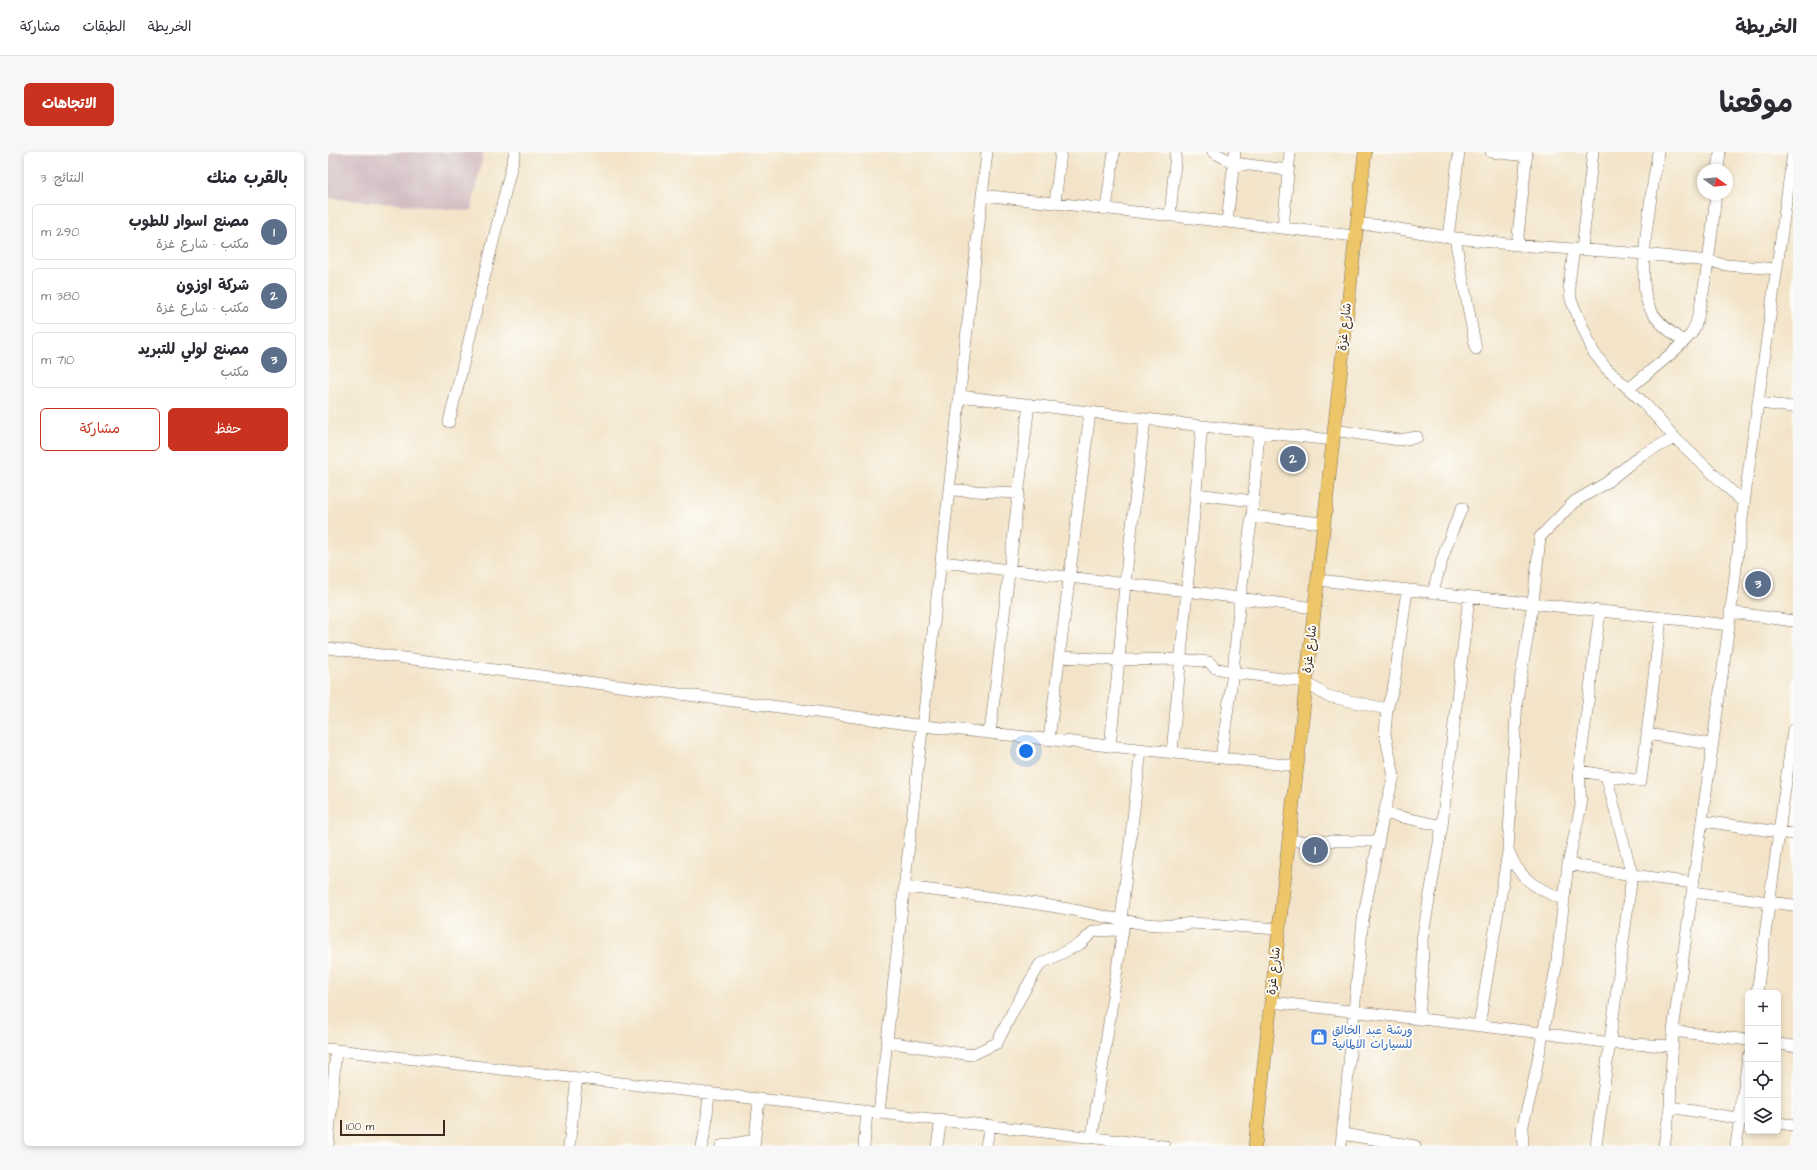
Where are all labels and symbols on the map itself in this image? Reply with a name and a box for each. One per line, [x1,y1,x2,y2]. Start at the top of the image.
north arrow [1697,164,1733,200]
street label: شارع غزة [1334,302,1356,352]
pin: 2 [1280,444,1306,474]
pin: 3 [1745,569,1771,599]
street label: شارع غزة [1299,624,1321,674]
your location [1016,741,1036,761]
pin: 1 [1302,835,1328,865]
street label: شارع غزة [1263,946,1285,996]
place label: ورشة عبد الخالق للسيارات الالمانية [1332,1022,1413,1053]
shop icon: ورشة عبد الخالق للسيارات الالمانية [1309,1027,1329,1047]
scale bar [340,1118,445,1137]

